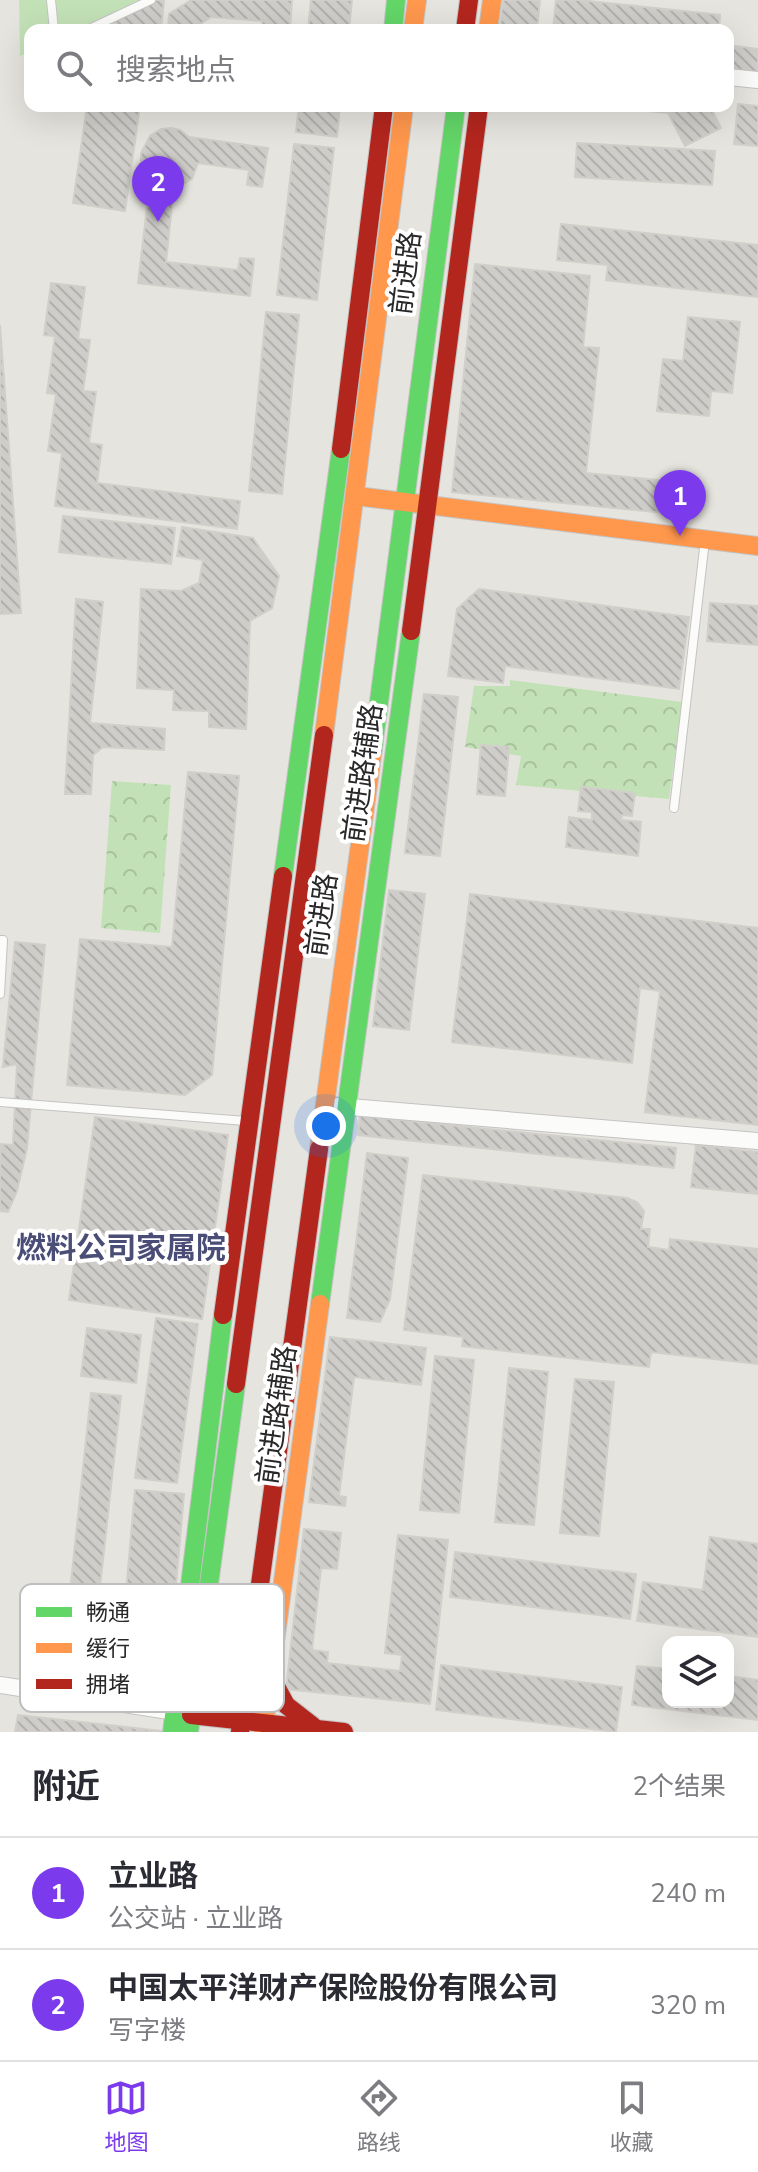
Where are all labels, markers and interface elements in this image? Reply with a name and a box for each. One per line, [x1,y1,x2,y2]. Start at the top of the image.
search box [24,24,734,112]
icon: search [52,46,96,90]
text: 搜索地点 [116,50,236,91]
pin: 2 [132,156,184,222]
street label: 前进路 [382,229,430,317]
pin: 1 [654,470,706,536]
street label: 前进路辅路 [334,701,392,845]
street label: 前进路 [297,871,347,959]
your location [306,1106,346,1146]
district label: 燃料公司家属院 [16,1228,226,1269]
street label: 前进路辅路 [248,1343,306,1487]
legend [20,1584,284,1712]
text: 畅通 [86,1598,130,1628]
text: 缓行 [86,1634,130,1664]
map controls [662,1636,734,1708]
button: layers [662,1636,734,1708]
text: 拥堵 [86,1670,130,1700]
text: 附近 [32,1764,100,1810]
text: 2个结果 [632,1769,726,1804]
text: 立业路 [108,1856,198,1897]
text: 1 [50,1876,66,1911]
text: 240 m [650,1876,726,1911]
text: 公交站 · 立业路 [108,1901,283,1936]
text: 中国太平洋财产保险股份有限公司 [108,1968,558,2009]
text: 2 [50,1988,66,2023]
text: 320 m [650,1988,726,2023]
text: 写字楼 [108,2013,186,2048]
tab: 地图 [104,2076,148,2158]
tab: 路线 [357,2076,401,2158]
tab: 收藏 [610,2076,654,2158]

